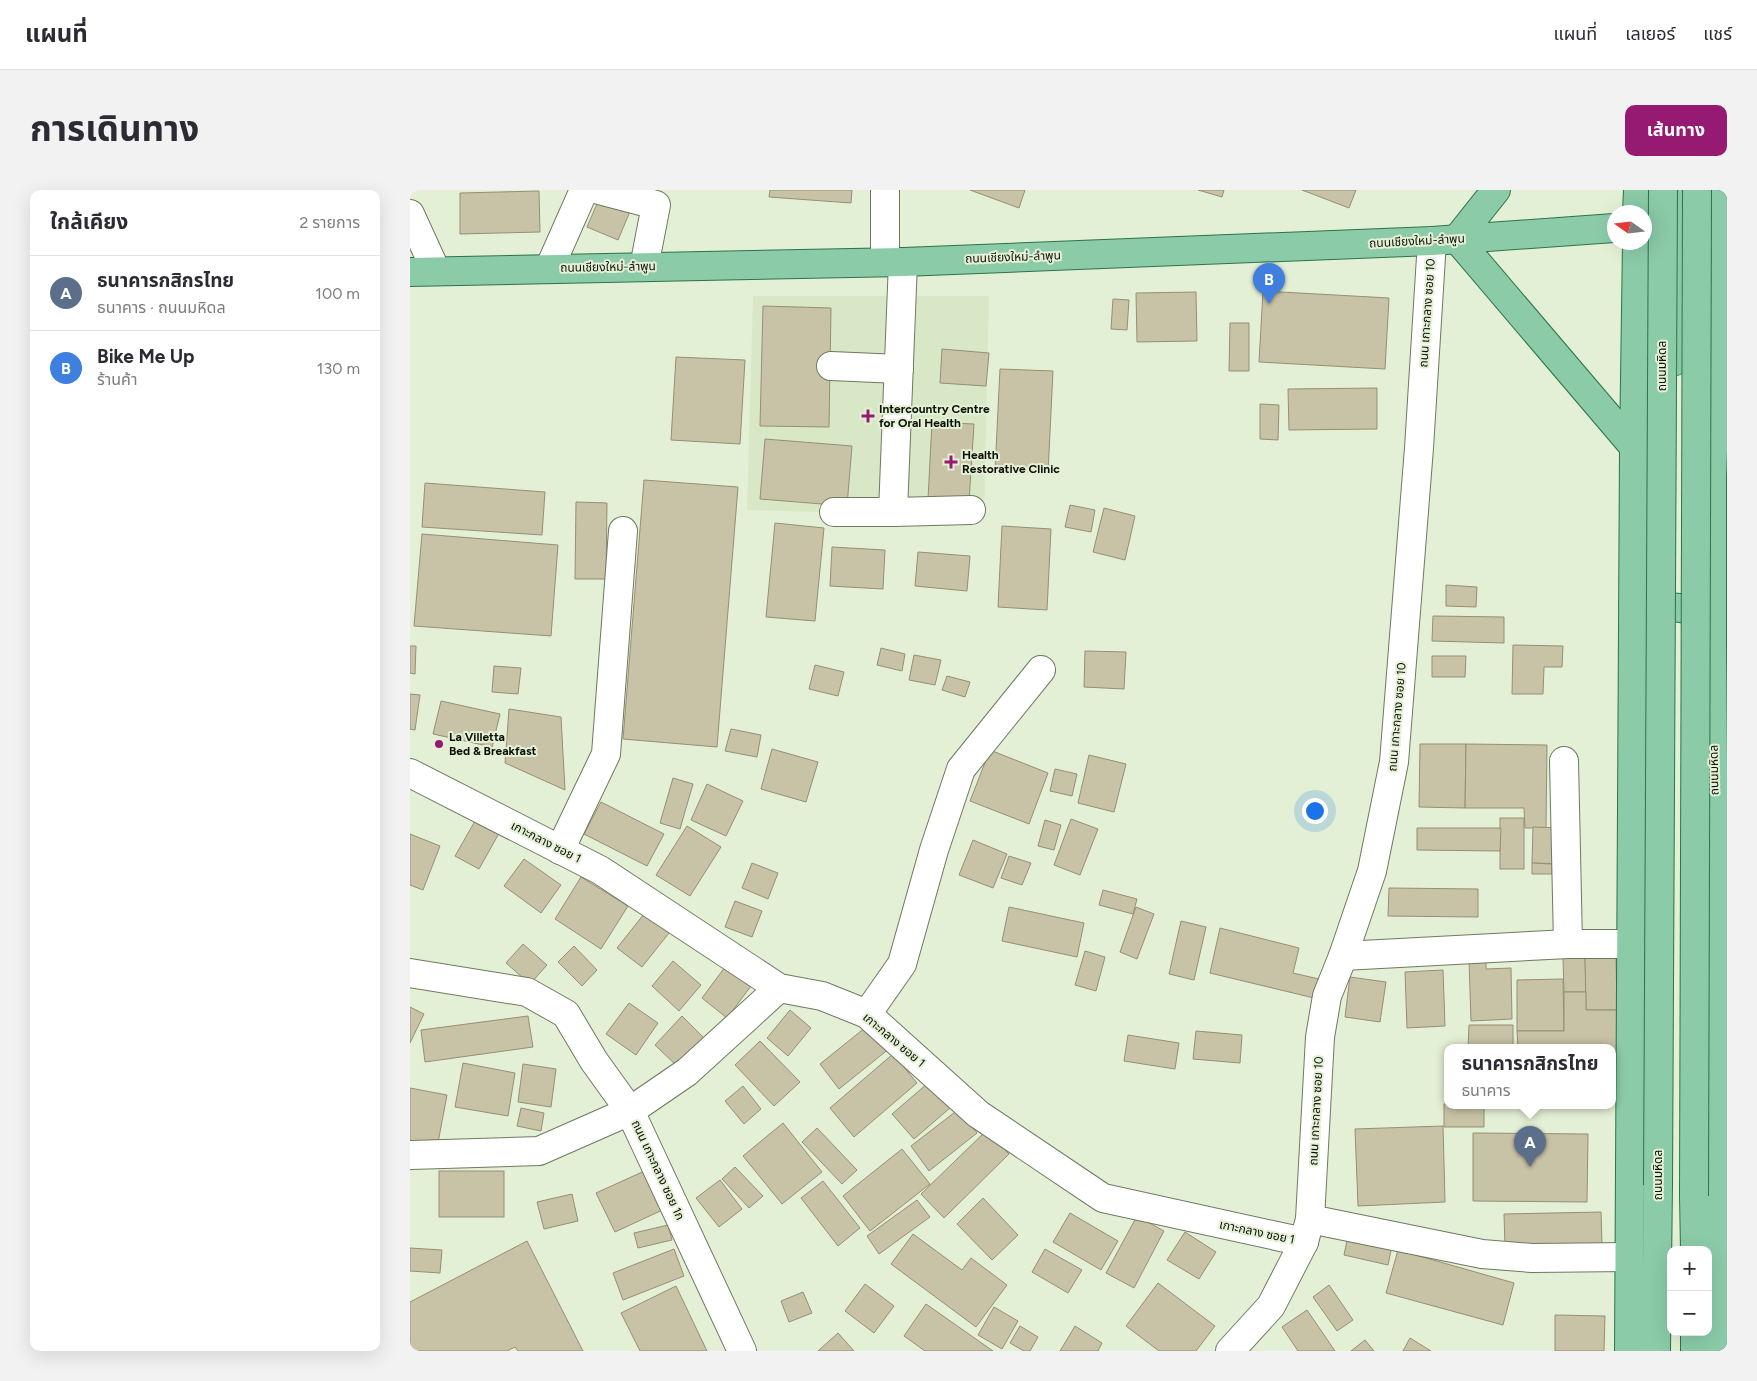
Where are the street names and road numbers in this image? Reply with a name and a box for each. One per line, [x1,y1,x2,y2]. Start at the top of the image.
street label: ถนนเชียงใหม่-ลำพูน [1369,232,1465,250]
street label: ถนนเชียงใหม่-ลำพูน [965,248,1061,266]
street label: ถนน เกาะกลาง ซอย 10 [1416,258,1438,368]
street label: ถนนเชียงใหม่-ลำพูน [560,259,656,275]
street label: ถนนมหิดล [1655,341,1669,391]
street label: ถนน เกาะกลาง ซอย 10 [1385,662,1409,772]
street label: ถนนมหิดล [1707,745,1721,795]
street label: เกาะกลาง ซอย 1 [509,818,583,866]
street label: เกาะกลาง ซอย 1 [860,1010,928,1070]
street label: ถนน เกาะกลาง ซอย 10 [1306,1056,1326,1166]
street label: ถนน เกาะกลาง ซอย 1ก [629,1118,687,1222]
street label: ถนนมหิดล [1651,1150,1665,1200]
street label: เกาะกลาง ซอย 1 [1218,1217,1296,1247]

